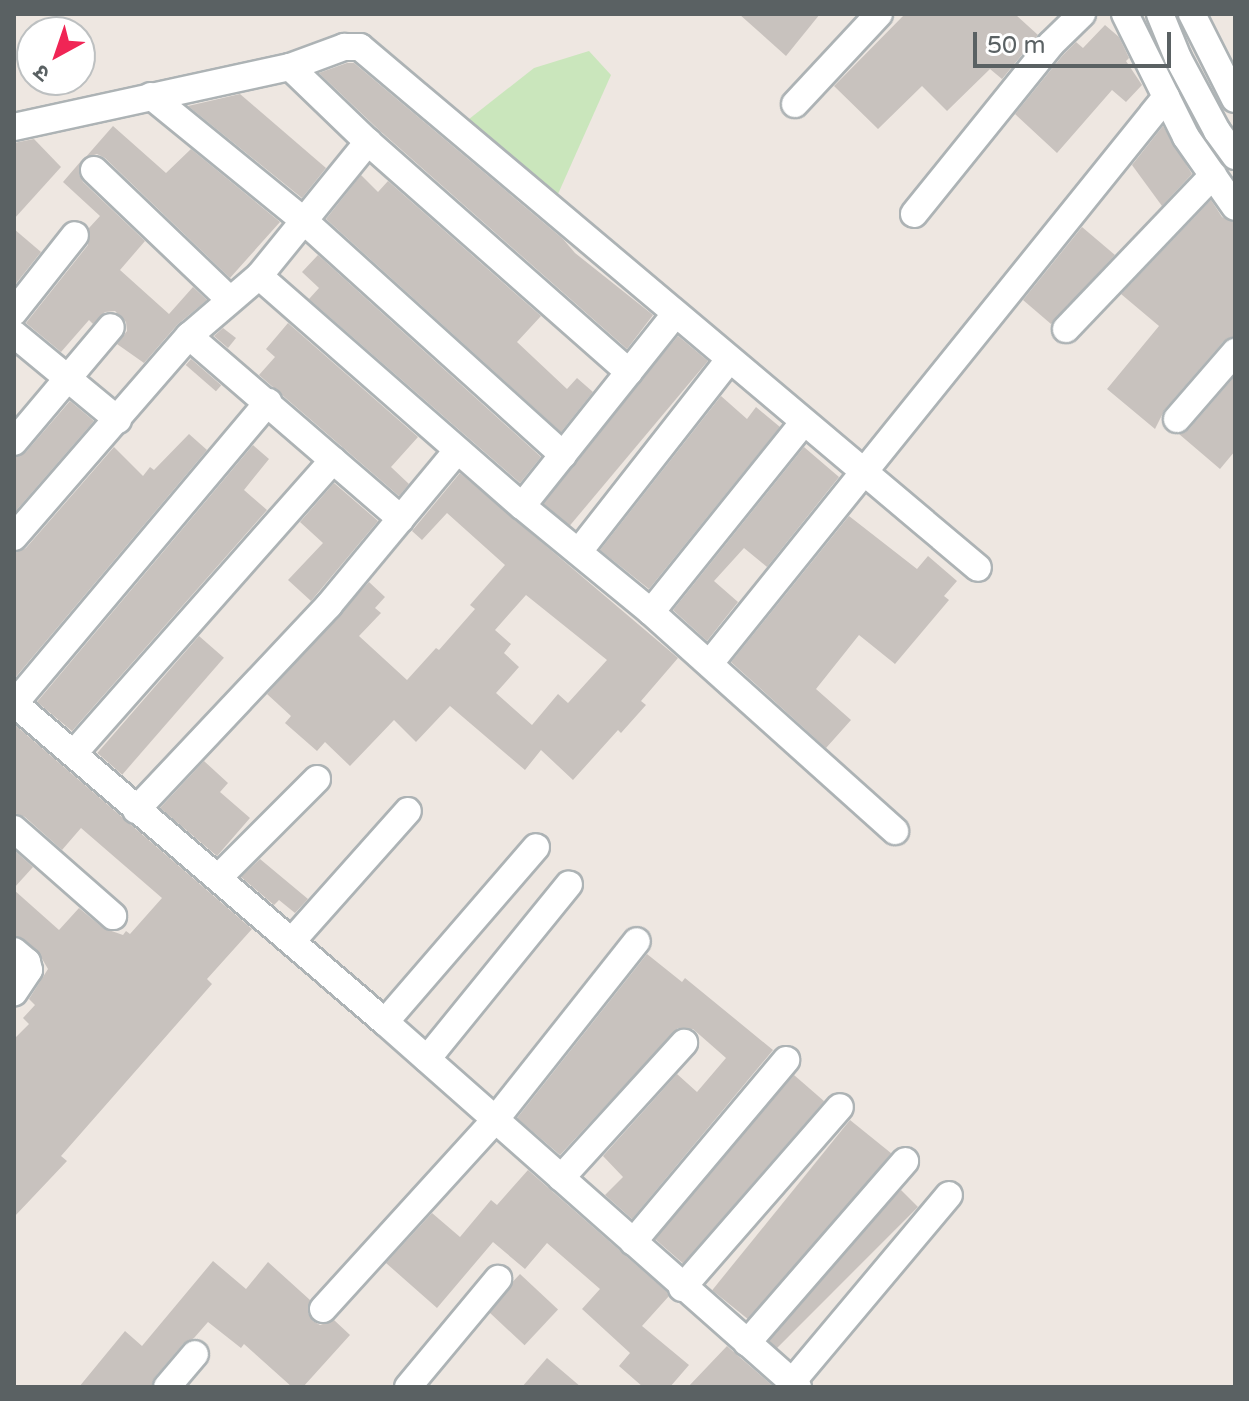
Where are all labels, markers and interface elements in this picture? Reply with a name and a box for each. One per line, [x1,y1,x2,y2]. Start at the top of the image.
north arrow [16,16,96,96]
scale bar [977,16,1175,66]
text: 50 m [987,31,1045,60]
text: उ [29,59,55,87]

